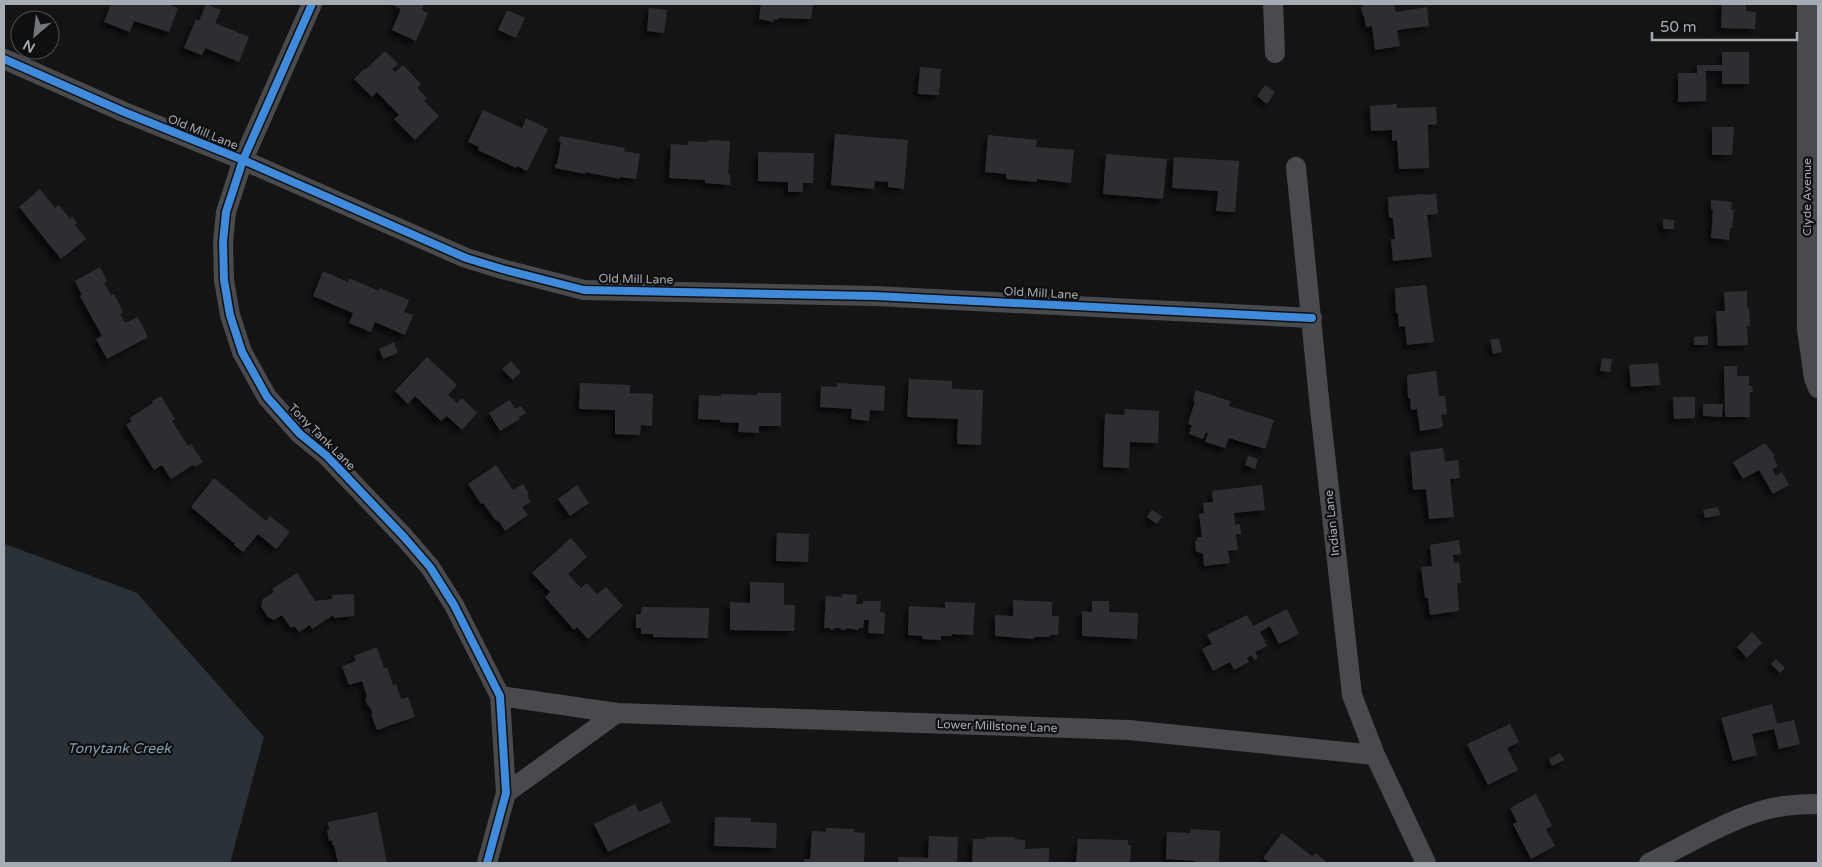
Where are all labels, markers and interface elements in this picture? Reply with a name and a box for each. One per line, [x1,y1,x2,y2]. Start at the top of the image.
north arrow [10,10,60,60]
scale bar [1652,10,1797,42]
text: 50 m [1660,18,1697,36]
text: N [20,36,38,56]
street label: Old Mill Lane [166,112,240,153]
street label: Clyde Avenue [1800,158,1814,236]
street label: Old Mill Lane [599,271,674,287]
street label: Old Mill Lane [1003,284,1079,302]
street label: Tony Tank Lane [286,401,358,473]
street label: Indian Lane [1322,489,1342,557]
street label: Lower Millstone Lane [936,717,1058,735]
water label: Tonytank Creek [67,740,172,757]

